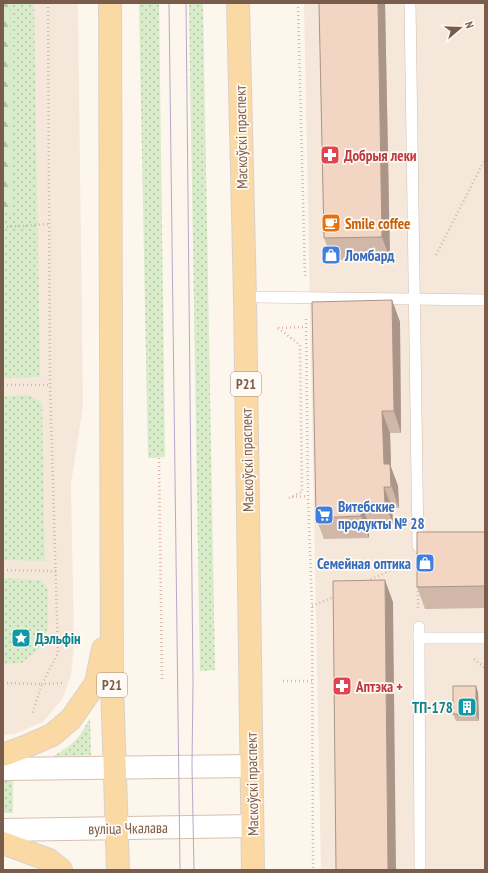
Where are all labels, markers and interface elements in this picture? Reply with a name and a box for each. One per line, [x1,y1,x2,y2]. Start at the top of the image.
north arrow [440,8,480,48]
text: N [462,20,477,30]
street label: Маскоўскі праспект [231,85,251,189]
pharmacy icon: Добрыя леки [319,144,341,166]
place label: Добрыя леки [344,146,417,165]
cafe icon: Smile coffee [320,212,342,234]
place label: Smile coffee [345,214,410,233]
shop icon: Ломбард [320,244,342,266]
place label: Ломбард [344,246,394,265]
road number: Р21 [231,372,261,396]
street label: Маскоўскі праспект [237,408,257,512]
place label: Витебские продукты № 28 [338,497,425,533]
supermarket icon: Витебские продукты № 28 [313,504,335,526]
shop icon: Семейная оптика [414,552,436,574]
place label: Семейная оптика [317,554,411,573]
place icon: Дэльфін [10,627,32,649]
place label: Дэльфін [35,629,81,648]
road number: Р21 [97,673,127,697]
pharmacy icon: Аптэка + [331,675,353,697]
place label: Аптэка + [355,677,403,696]
building icon: ТП-178 [456,696,478,718]
place label: ТП-178 [412,698,453,717]
street label: Маскоўскі праспект [242,732,262,836]
street label: вуліца Чкалава [88,818,168,838]

